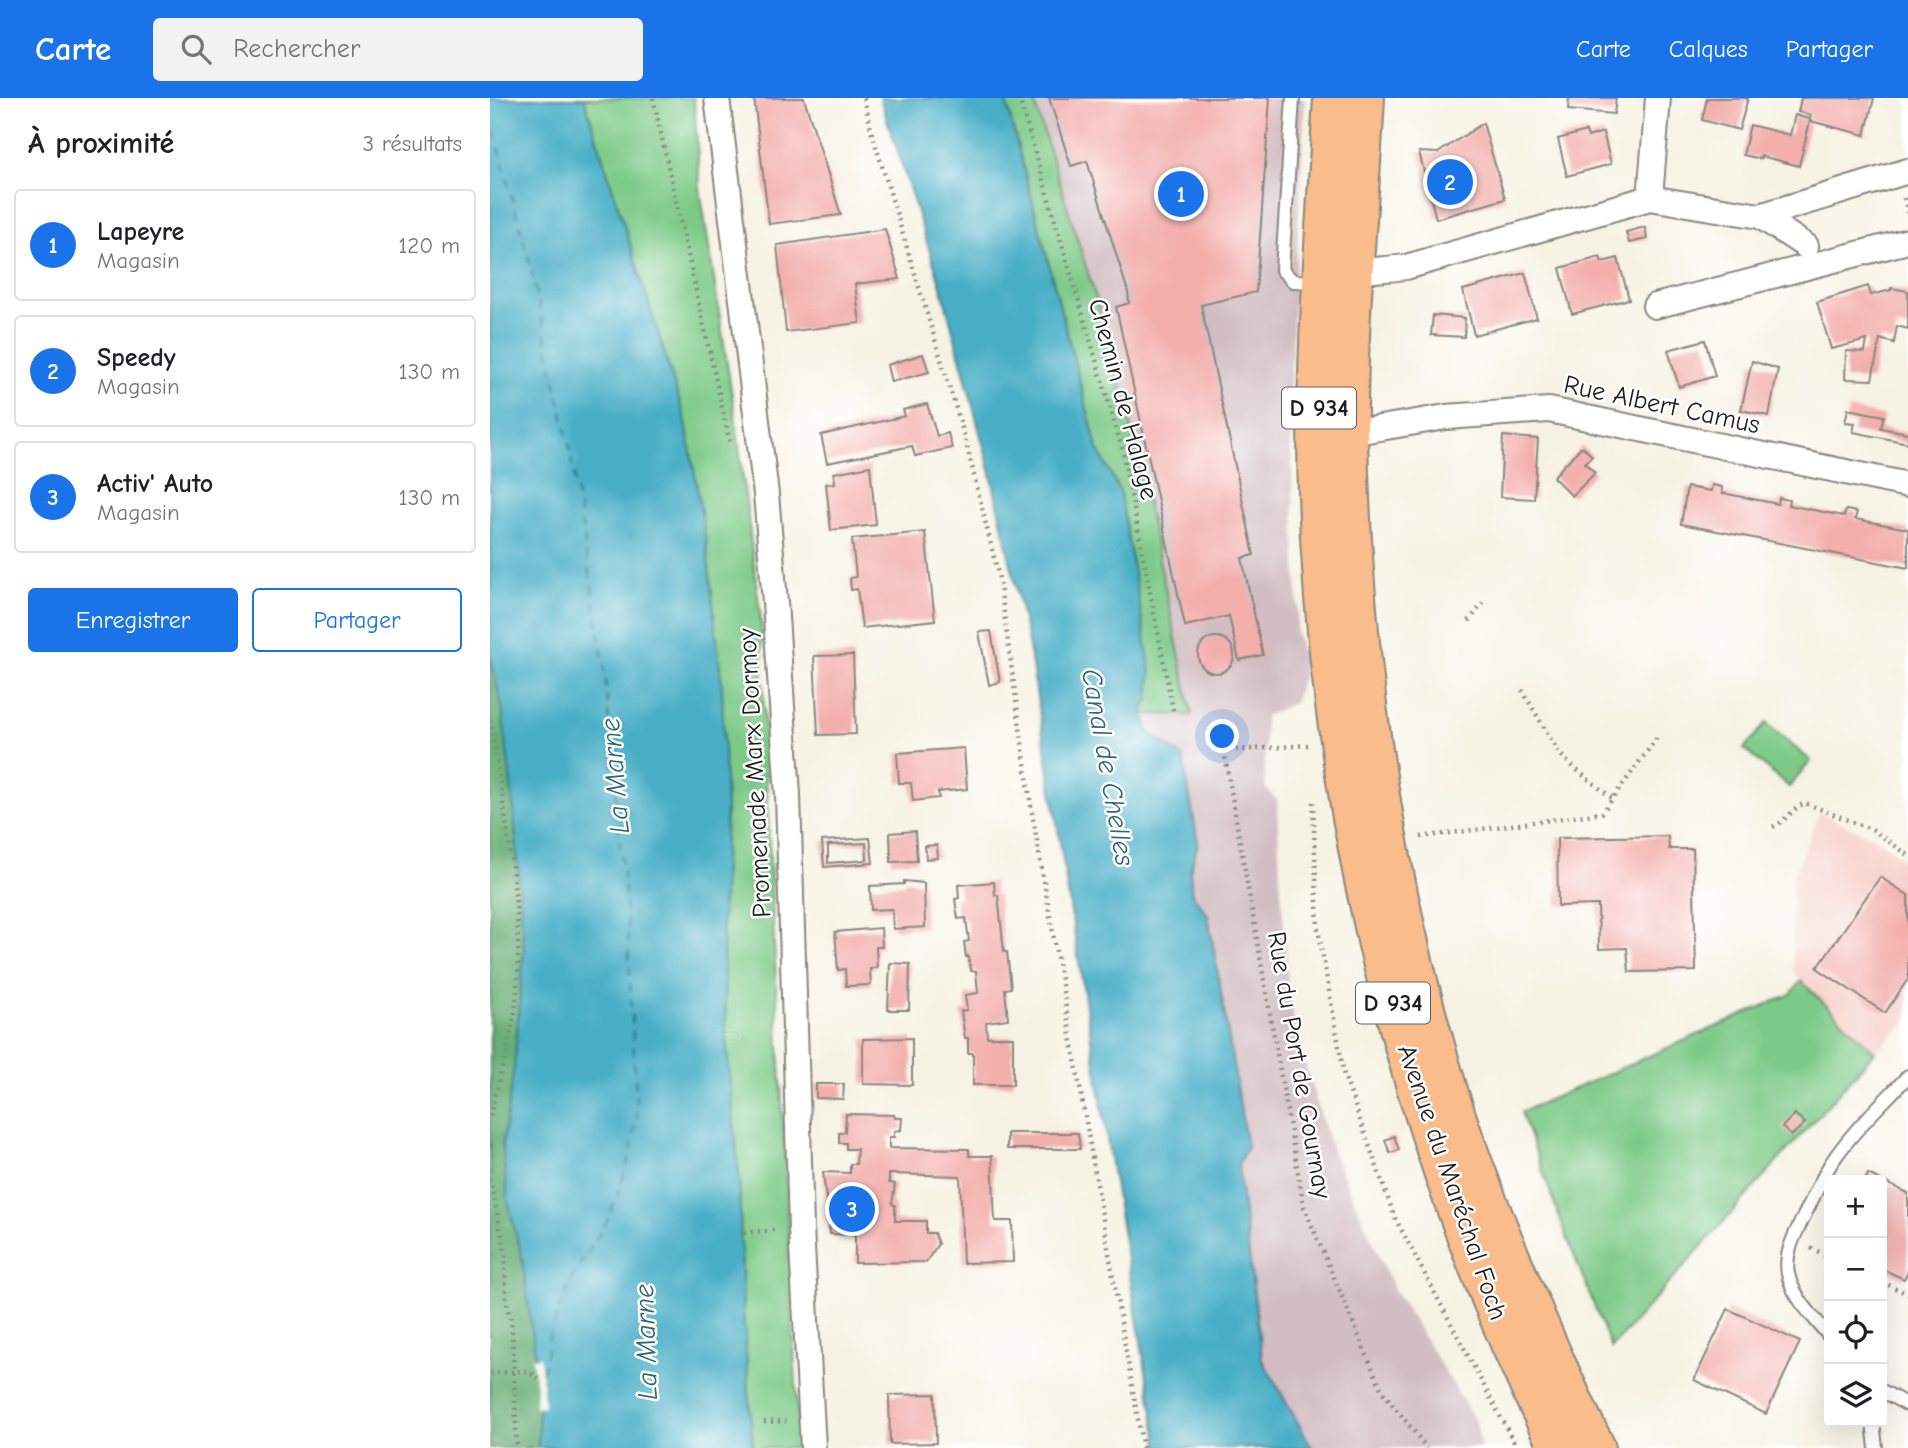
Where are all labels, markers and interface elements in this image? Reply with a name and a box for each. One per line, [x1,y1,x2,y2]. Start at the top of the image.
search box [153,18,643,81]
text: Carte [35,30,111,68]
icon: search [177,30,215,68]
text: Rechercher [233,34,360,64]
text: Carte [1576,35,1631,63]
text: Calques [1669,35,1748,63]
text: Partager [1786,35,1873,63]
text: À proximité [28,126,174,161]
text: 3 résultats [362,130,462,157]
pin: 2 [1427,156,1473,208]
pin: 1 [1158,168,1204,220]
text: Lapeyre [97,217,184,247]
text: 1 [48,232,58,259]
text: 120 m [398,232,460,259]
text: Magasin [97,247,180,274]
street label: Chemin de Halage [1082,295,1164,503]
text: Speedy [97,343,176,373]
text: 2 [47,358,59,385]
text: 130 m [399,358,460,385]
street label: Rue Albert Camus [1561,370,1763,440]
text: Magasin [97,373,180,400]
road number: D 934 [1282,388,1356,428]
text: Activ' Auto [97,469,213,499]
text: 3 [47,484,59,511]
text: 130 m [399,484,460,511]
text: Magasin [97,499,180,526]
button: Enregistrer [28,588,238,652]
button: Partager [252,588,462,652]
street label: Promenade Marx Dormoy [732,627,778,918]
water label: Canal de Chelles [1075,666,1141,869]
water label: La Marne [594,717,636,835]
your location [1205,719,1239,753]
street label: Rue du Port de Gournay [1261,929,1337,1201]
road number: D 934 [1356,982,1430,1023]
street label: Avenue du Maréchal Foch [1391,1041,1513,1324]
map controls [1824,1175,1887,1427]
button: + [1824,1175,1887,1238]
pin: 3 [829,1183,875,1235]
button: − [1824,1238,1887,1301]
water label: La Marne [628,1283,664,1401]
button: locate [1824,1301,1887,1364]
button: layers [1824,1364,1887,1427]

